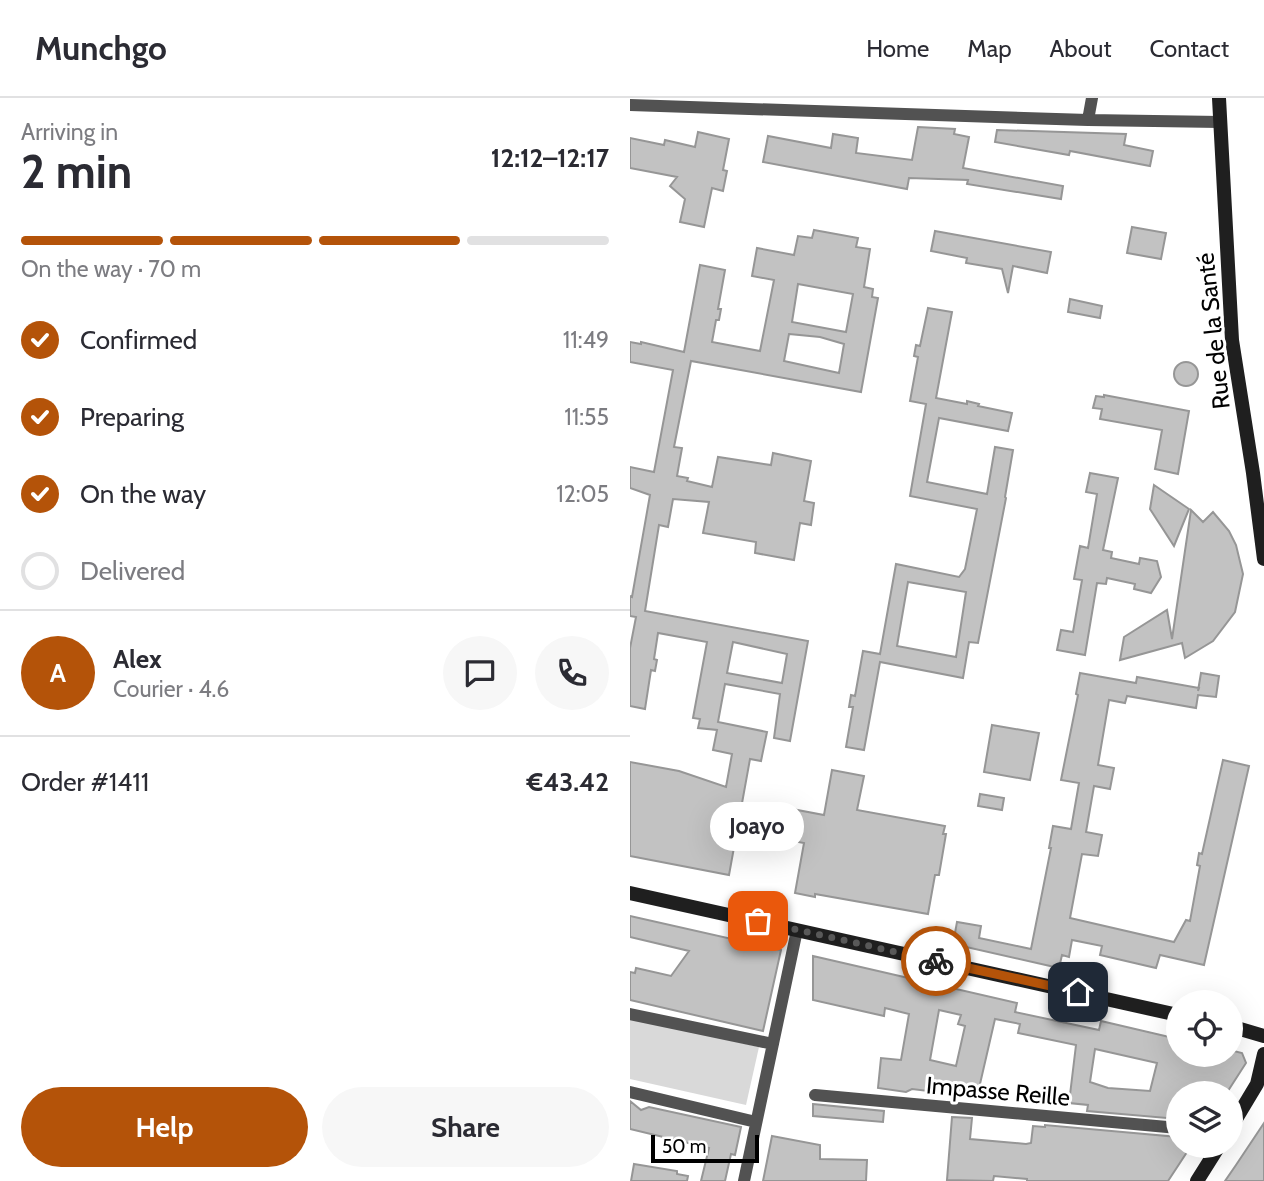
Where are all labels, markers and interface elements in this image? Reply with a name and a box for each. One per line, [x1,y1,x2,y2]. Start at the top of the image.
text: Munchgo [35,28,167,68]
text: Home [866,34,929,63]
text: Map [967,34,1012,63]
text: About [1050,34,1112,63]
text: Contact [1150,34,1229,63]
text: Arriving in [21,118,118,146]
text: 12:12–12:17 [491,142,609,174]
text: 2 min [21,144,132,200]
street label: Rue de la Santé [1190,251,1236,411]
text: On the way · 70 m [21,255,201,283]
icon: check [21,321,59,359]
text: Confirmed [80,324,197,356]
text: 11:49 [563,326,609,354]
icon: check [21,398,59,436]
text: Preparing [80,401,184,433]
text: 11:55 [564,403,609,431]
icon: check [21,475,59,513]
text: On the way [80,478,206,510]
text: 12:05 [556,480,609,508]
text: Delivered [80,555,185,587]
button: chat [443,636,517,710]
button: phone [535,636,609,710]
text: Alex [113,643,162,675]
text: A [50,657,66,689]
text: Courier · 4.6 [113,675,229,703]
text: Order #1411 [21,766,149,798]
text: €43.42 [527,766,609,798]
callout: Joayo [711,802,805,851]
text: Joayo [729,812,785,840]
pin [728,891,788,951]
icon: bag [739,902,777,940]
courier [901,926,971,996]
icon: bike [917,942,955,980]
pin [1048,962,1108,1022]
icon: home [1059,973,1097,1011]
map controls [1166,990,1243,1158]
button: locate [1166,990,1243,1067]
street label: Impasse Reille [925,1070,1071,1112]
button: layers [1166,1081,1243,1158]
button: Help [21,1087,308,1167]
button: Share [322,1087,609,1167]
scale bar [651,1132,760,1164]
text: 50 m [662,1135,706,1158]

